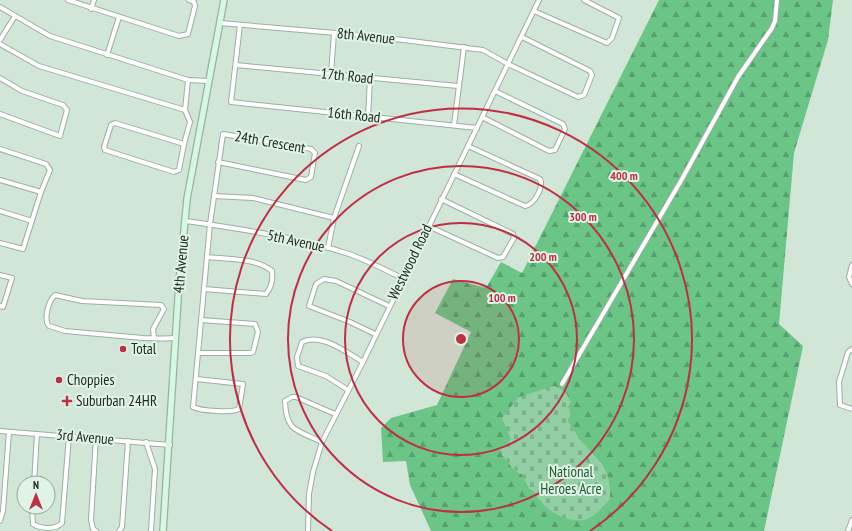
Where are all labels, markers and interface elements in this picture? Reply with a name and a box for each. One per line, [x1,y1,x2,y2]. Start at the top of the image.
street label: 8th Avenue [336,23,396,48]
street label: 17th Road [320,63,374,88]
street label: 16th Road [327,102,381,127]
street label: 24th Crescent [233,126,307,157]
text: 400 m [610,168,638,183]
text: 300 m [569,209,597,224]
street label: Westwood Road [383,221,436,303]
street label: 5th Avenue [266,225,327,256]
street label: 4th Avenue [169,234,193,294]
text: 200 m [529,249,557,264]
text: 100 m [488,290,516,305]
centre of rings [454,332,468,346]
place label: Total [131,339,157,358]
marker: Total [118,344,128,354]
place label: Choppies [67,370,115,389]
marker: Choppies [54,375,64,385]
place label: Suburban 24HR [76,391,157,410]
marker: Suburban 24HR [61,395,73,407]
street label: 3rd Avenue [55,425,115,448]
park label: National Heroes Acre [540,462,602,498]
north arrow [16,475,56,515]
text: N [33,478,39,492]

